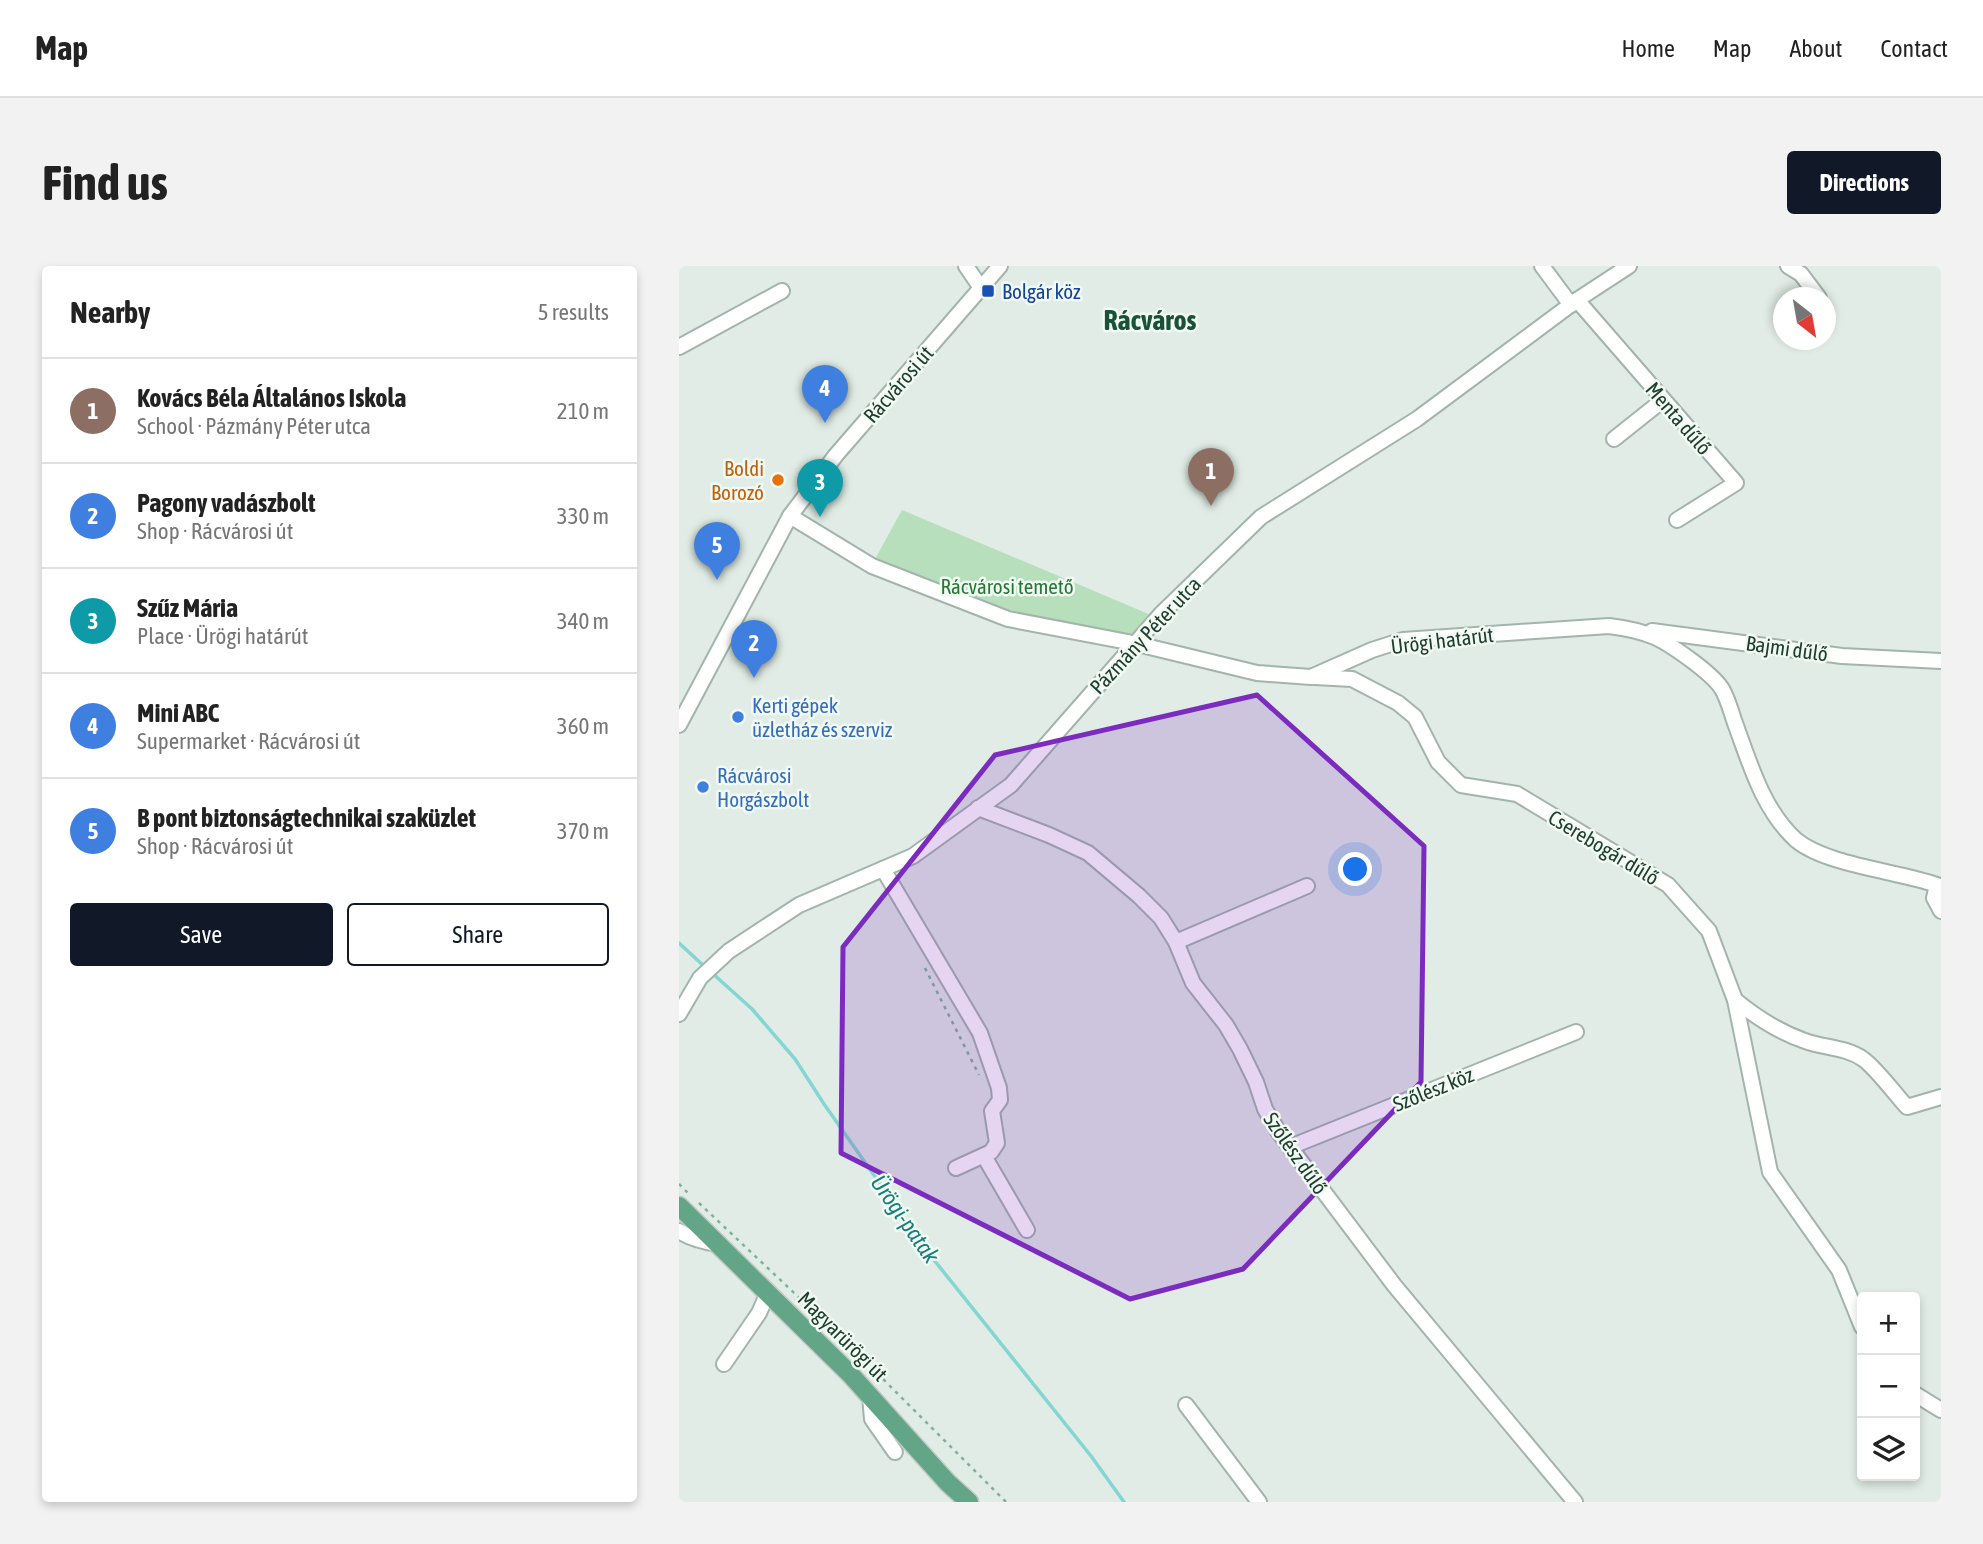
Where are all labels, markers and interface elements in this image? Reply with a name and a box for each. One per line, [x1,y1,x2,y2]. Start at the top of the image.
text: Map [35,29,88,67]
text: Home [1621,35,1675,62]
text: Map [1713,35,1751,62]
text: About [1789,35,1842,62]
text: Contact [1880,35,1948,62]
button: Directions [1787,151,1941,214]
text: Find us [42,154,168,210]
place label: Bolgár köz [1002,279,1081,303]
marker: Bolgár köz [980,283,996,299]
north arrow [1773,287,1836,350]
text: Nearby [70,295,150,329]
text: 5 results [538,299,609,325]
district label: Rácváros [1104,304,1197,336]
street label: Rácvárosi út [858,341,938,427]
pin: 4 [802,365,848,423]
street label: Menta dűlő [1641,377,1717,459]
text: Kovács Béla Általános Iskola [137,383,406,413]
text: 1 [88,398,98,424]
text: 210 m [557,398,609,424]
text: School · Pázmány Péter utca [137,413,371,439]
pin: 1 [1188,448,1234,506]
place label: Boldi Borozó [711,456,764,504]
pin: 3 [797,459,843,517]
marker: Boldi Borozó [770,472,786,488]
text: Pagony vadászbolt [137,488,316,518]
text: 2 [88,503,98,529]
text: 330 m [557,503,609,529]
text: Shop · Rácvárosi út [137,518,293,544]
pin: 5 [694,522,740,580]
street label: Pázmány Péter utca [1085,571,1205,699]
park label: Rácvárosi temető [940,574,1074,598]
text: Szűz Mária [137,593,238,623]
text: 3 [88,608,98,634]
text: 340 m [557,608,609,634]
pin: 2 [731,620,777,678]
street label: Ürögi határút [1389,622,1495,658]
text: Place · Ürögi határút [137,623,308,649]
street label: Bajmi dűlő [1744,630,1830,666]
place label: Kerti gépek üzletház és szerviz [752,693,893,741]
text: Mini ABC [137,698,219,728]
marker: Kerti gépek üzletház és szerviz [730,709,746,725]
text: 4 [88,713,98,739]
text: 360 m [557,713,609,739]
text: Supermarket · Rácvárosi út [137,728,360,754]
place label: Rácvárosi Horgászbolt [717,763,809,811]
marker: Rácvárosi Horgászbolt [695,779,711,795]
text: B pont biztonságtechnikai szaküzlet [137,803,476,833]
street label: Cserebogár dűlő [1544,805,1664,889]
text: 5 [88,818,98,844]
text: 370 m [557,818,609,844]
text: Shop · Rácvárosi út [137,833,293,859]
your location [1338,852,1372,886]
button: Save [70,903,333,966]
button: Share [347,903,609,966]
street label: Szőlész köz [1389,1062,1477,1116]
street label: Szőlész dűlő [1259,1108,1333,1198]
water label: Ürögi-patak [865,1170,945,1269]
street label: Magyarürögi út [793,1286,893,1386]
map controls [1857,1292,1920,1481]
button: + [1857,1292,1920,1355]
button: − [1857,1355,1920,1418]
button: layers [1857,1418,1920,1481]

